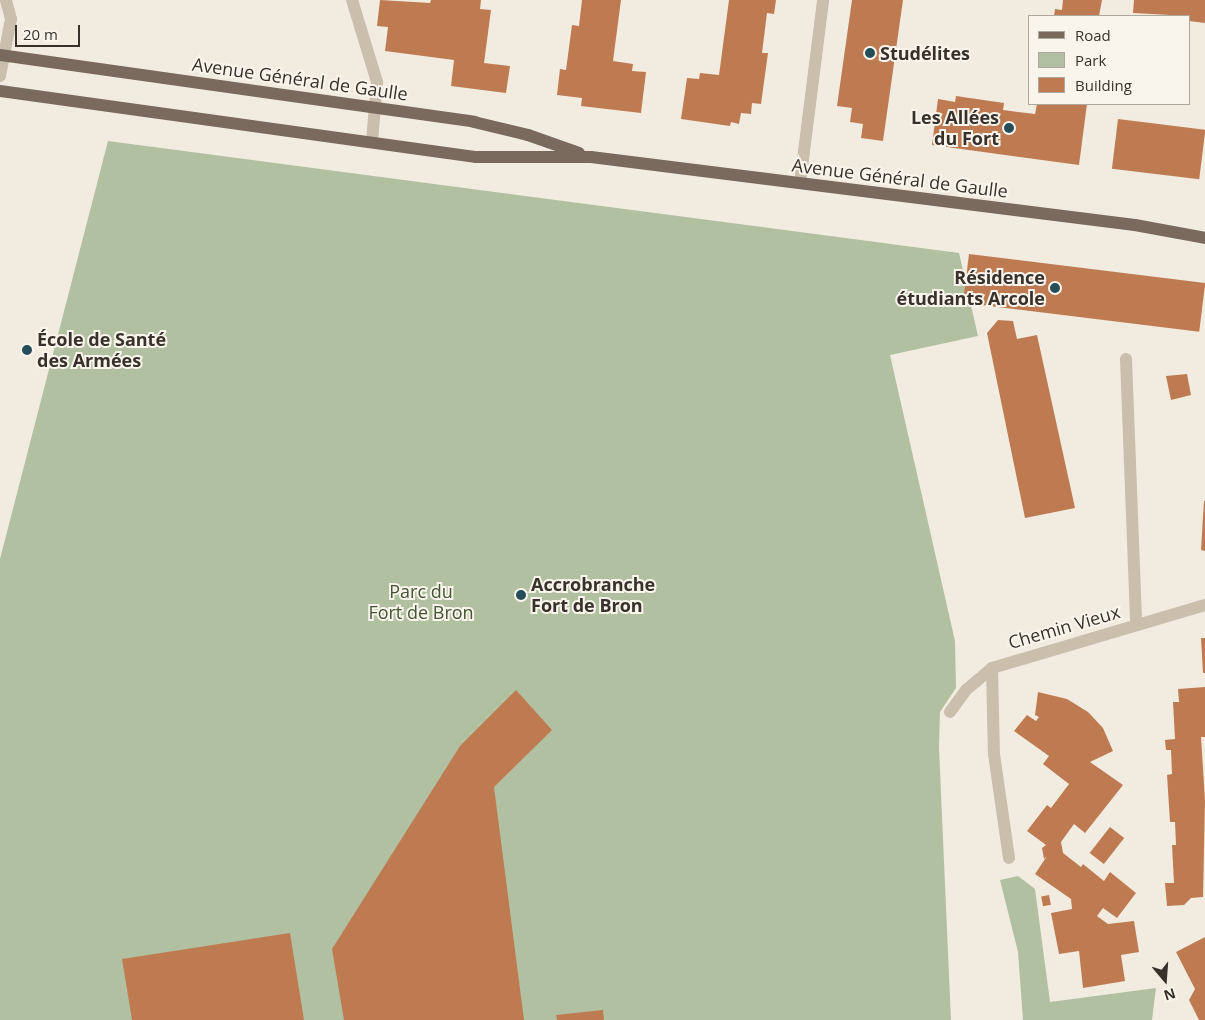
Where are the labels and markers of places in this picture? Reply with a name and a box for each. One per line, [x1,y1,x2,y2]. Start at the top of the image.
place label: Studélites [880,42,970,64]
marker: Studélites [864,47,876,59]
place label: Les Allées du Fort [911,107,999,150]
marker: Les Allées du Fort [1003,122,1015,134]
place label: Résidence étudiants Arcole [897,267,1045,310]
marker: Résidence étudiants Arcole [1049,282,1061,294]
place label: École de Santé des Armées [37,329,166,372]
marker: École de Santé des Armées [21,344,33,356]
place label: Accrobranche Fort de Bron [531,574,655,616]
marker: Accrobranche Fort de Bron [515,589,527,601]

